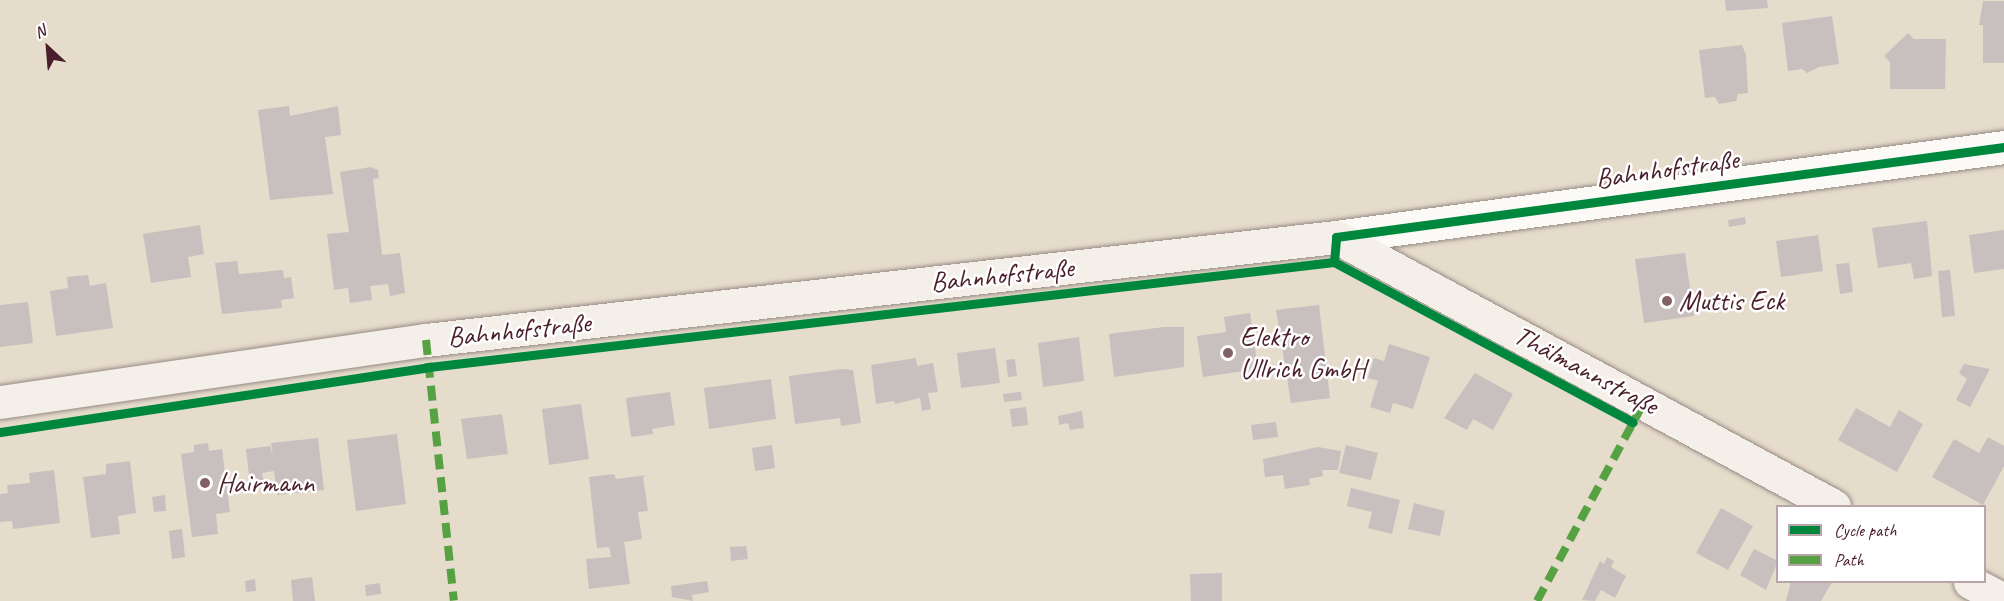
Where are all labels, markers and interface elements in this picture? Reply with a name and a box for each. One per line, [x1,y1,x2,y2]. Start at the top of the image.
north arrow [18,18,78,78]
text: N [31,21,49,43]
street label: Bahnhofstraße [1593,142,1741,196]
street label: Bahnhofstraße [929,251,1075,299]
place label: Muttis Eck [1679,284,1784,318]
marker: Muttis Eck [1660,294,1674,308]
street label: Bahnhofstraße [446,306,592,354]
street label: Thälmannstraße [1508,318,1664,422]
place label: Elektro Ullrich GmbH [1240,320,1366,386]
marker: Elektro Ullrich GmbH [1221,346,1235,360]
place label: Hairmann [217,466,314,500]
marker: Hairmann [198,476,212,490]
legend [1776,505,1986,583]
text: Cycle path [1834,519,1896,541]
text: Path [1834,549,1864,571]

